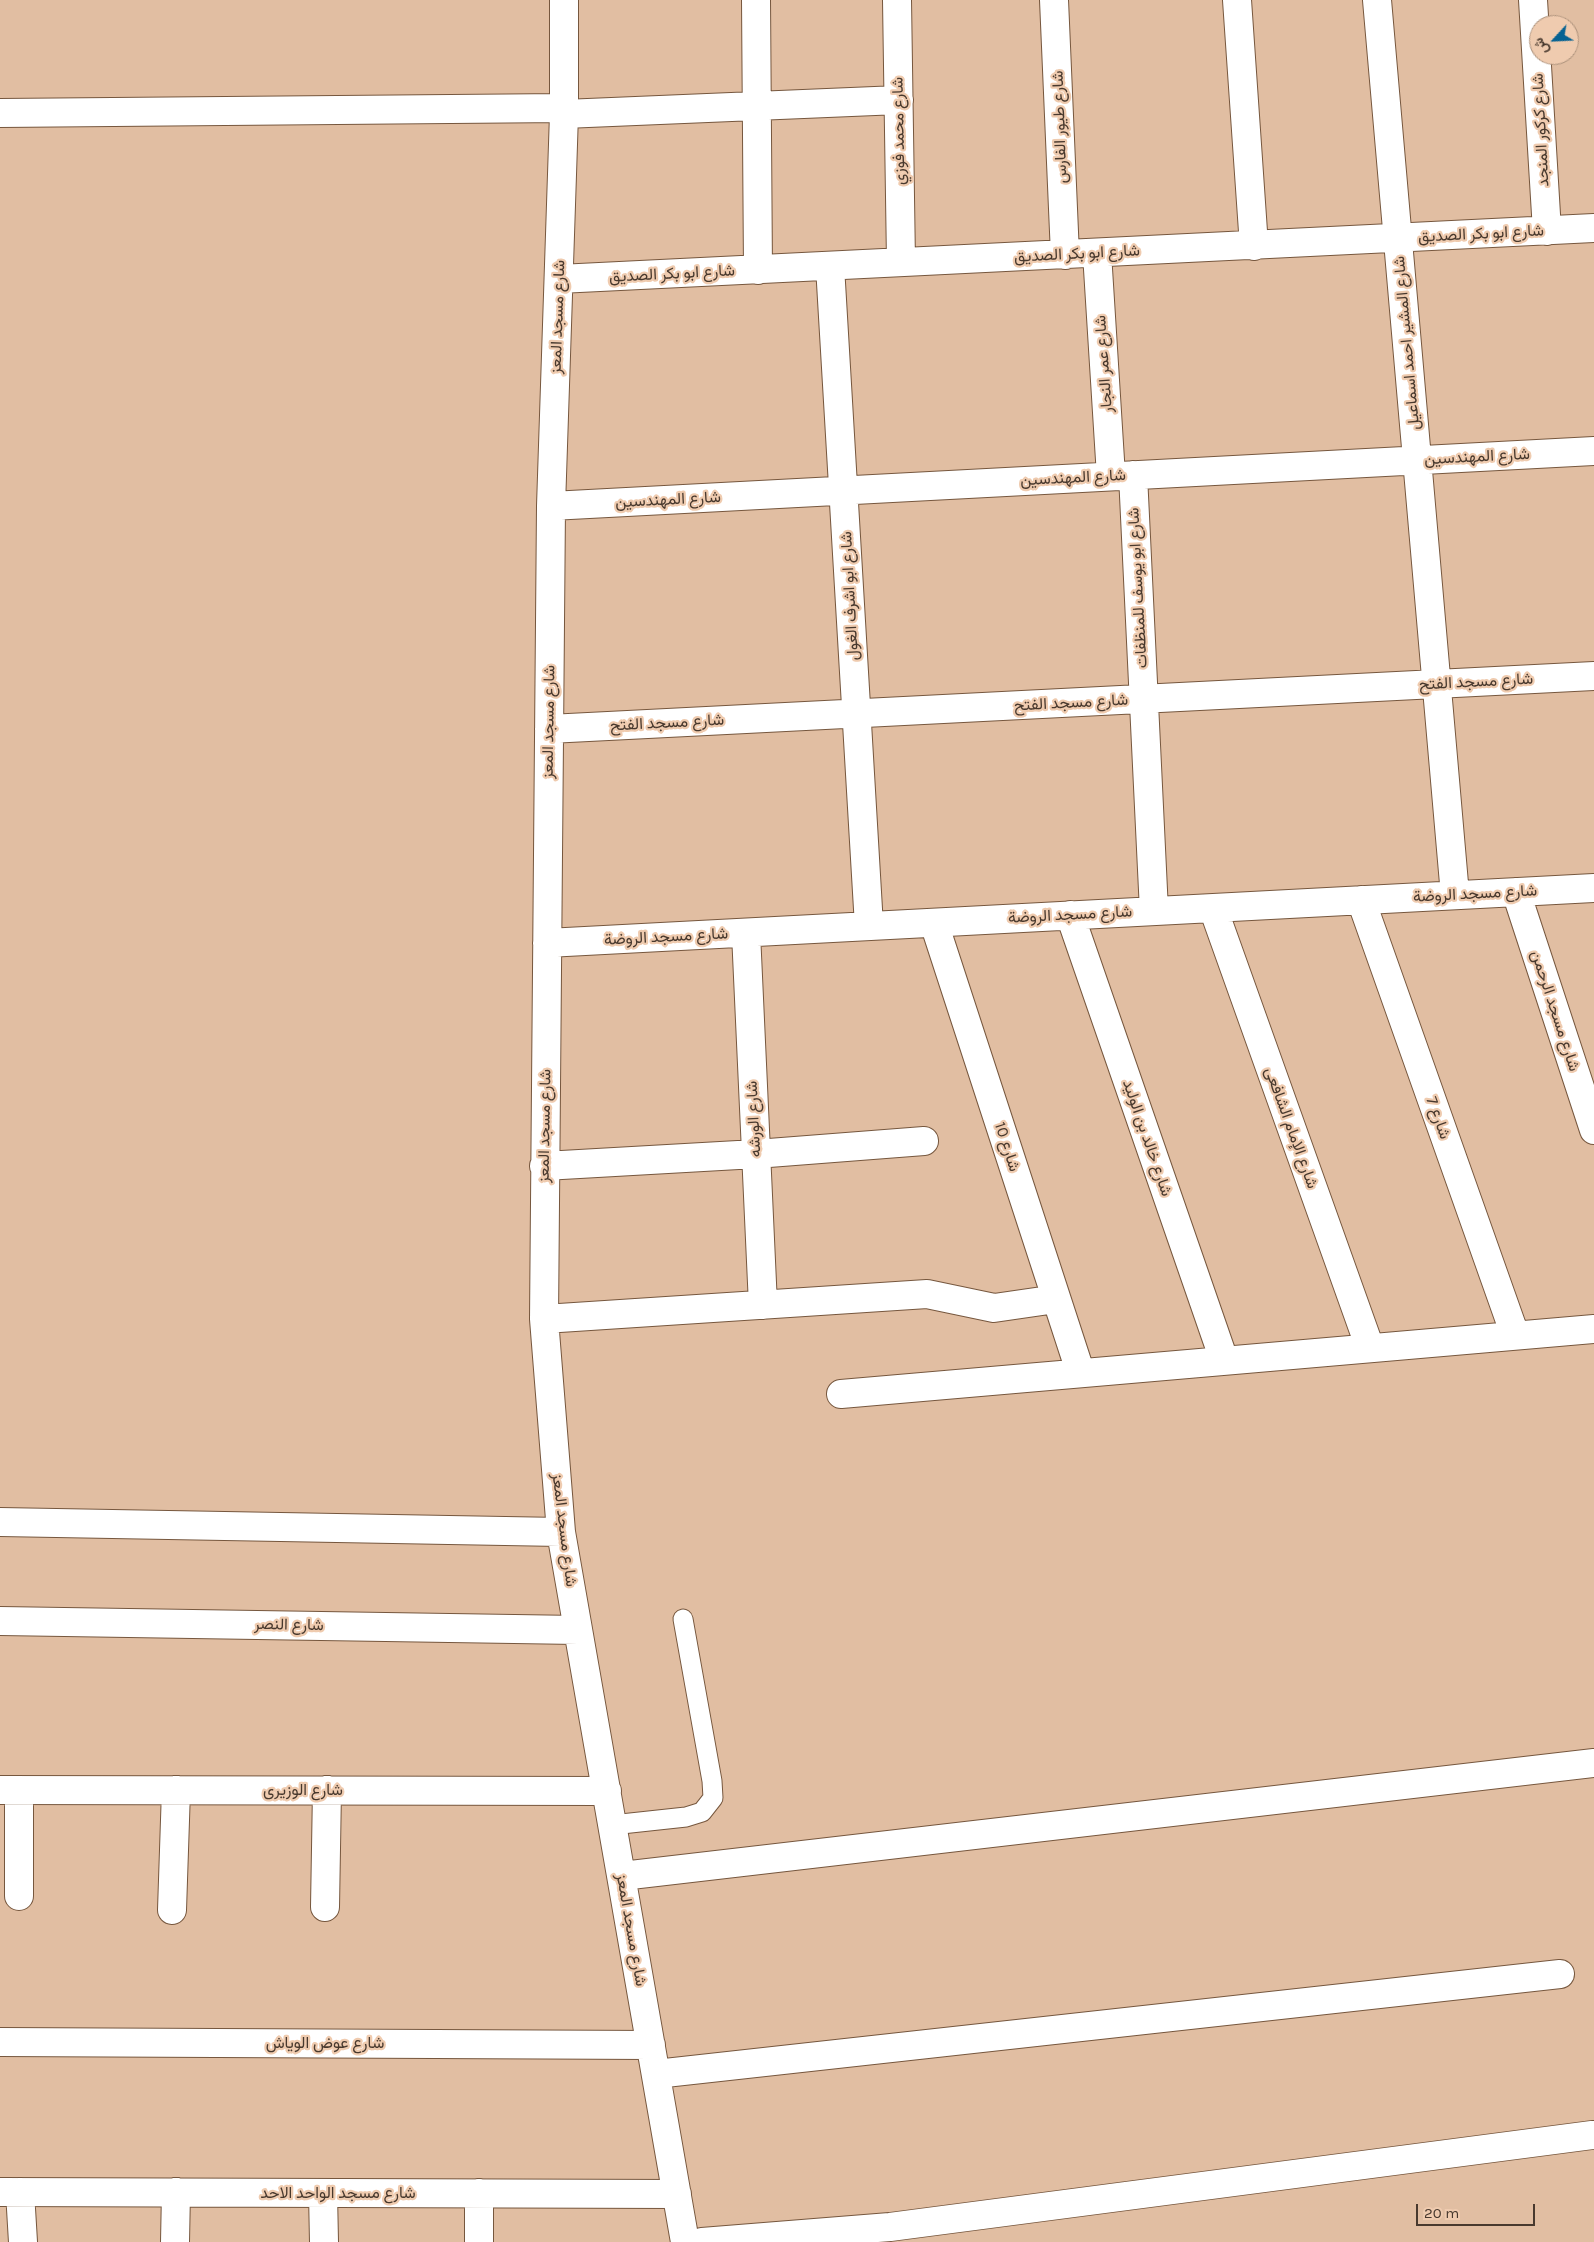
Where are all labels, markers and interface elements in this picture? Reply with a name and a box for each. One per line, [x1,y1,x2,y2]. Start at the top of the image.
north arrow [1529,15,1579,65]
text: ش [1530,35,1552,57]
street label: شارع طيور الفارس [1048,70,1072,184]
street label: شارع كركور المنجد [1528,73,1554,187]
street label: شارع محمد فوزي [888,77,910,185]
street label: شارع ابو بكر الصديق [1418,221,1544,247]
street label: شارع ابو بكر الصديق [1014,241,1140,267]
street label: شارع المشير احمد اسماعيل [1390,255,1424,431]
street label: شارع مسجد المعز [546,260,570,374]
street label: شارع ابو بكر الصديق [609,261,735,287]
street label: شارع عمر النجار [1091,315,1117,413]
street label: شارع المهندسين [1424,445,1530,469]
street label: شارع المهندسين [1020,466,1126,490]
street label: شارع المهندسين [615,488,721,512]
street label: شارع ابو يوسف للمنظفات [1124,507,1152,669]
street label: شارع ابو اشرف الغول [837,531,863,661]
street label: شارع مسجد المعز [538,665,560,779]
street label: شارع مسجد الفتح [1418,669,1534,695]
street label: شارع مسجد الفتح [1013,690,1129,716]
street label: شارع مسجد الفتح [609,710,725,736]
street label: شارع مسجد الروضة [1412,881,1538,907]
street label: شارع مسجد الروضة [1007,902,1133,928]
street label: شارع مسجد الروضة [603,924,729,950]
street label: شارع مسجد الرحمن [1526,948,1584,1074]
street label: شارع الإمام الشافعى [1260,1065,1322,1191]
street label: شارع مسجد المعز [534,1069,556,1183]
street label: شارع خالد بن الوليد [1118,1077,1176,1199]
street label: شارع الورشه [742,1080,766,1158]
street label: شارع 7 [1422,1094,1454,1142]
street label: شارع 10 [990,1120,1024,1174]
street label: شارع مسجد المعز [548,1472,580,1588]
street label: شارع النصر [254,1615,324,1635]
street label: شارع الوزيرى [263,1780,343,1800]
street label: شارع مسجد المعز [612,1872,650,1988]
street label: شارع عوض الوياش [266,2033,384,2053]
street label: شارع مسجد الواحد الاحد [260,2183,416,2203]
scale bar [1419,2194,1538,2226]
text: 20 m [1424,2204,1459,2222]

